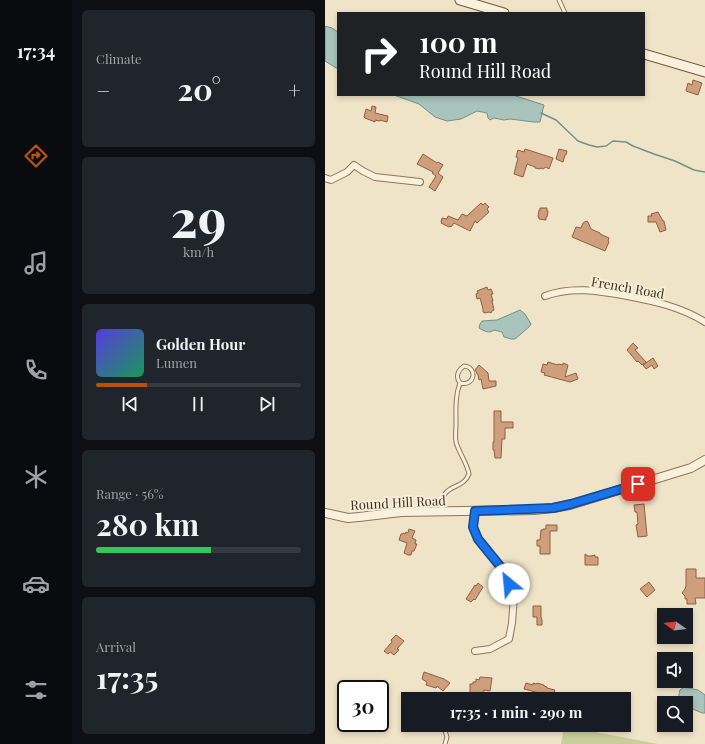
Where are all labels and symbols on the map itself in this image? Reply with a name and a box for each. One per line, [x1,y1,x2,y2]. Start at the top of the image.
street label: French Road [590,272,666,302]
pin [621,467,655,501]
street label: Round Hill Road [350,491,447,513]
position arrow [488,563,530,605]
north arrow [657,608,693,644]
speed limit sign: 30 [337,680,389,732]

